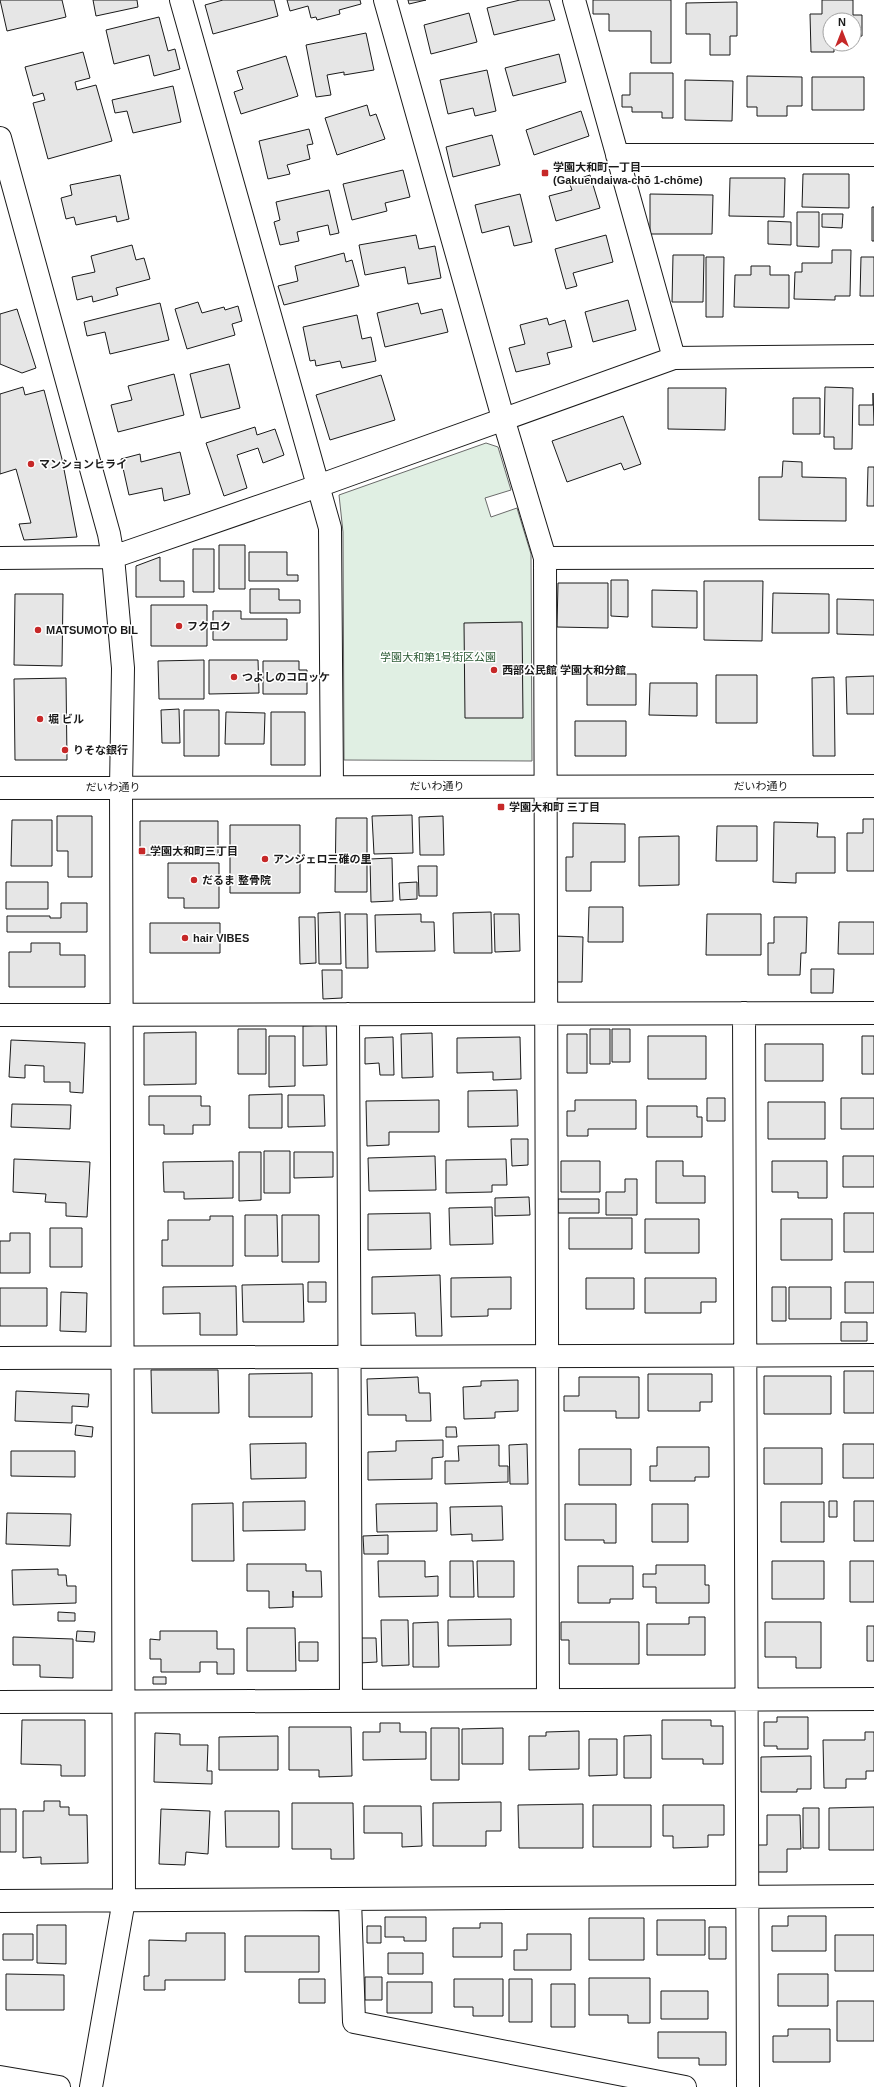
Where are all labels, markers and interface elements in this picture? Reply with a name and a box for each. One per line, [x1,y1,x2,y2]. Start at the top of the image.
north arrow [822,12,862,52]
text: N [838,16,846,28]
place label: 学園大和町一丁目 (Gakuendaiwa-chō 1-chōme) [553,161,703,186]
marker: 学園大和町一丁目 (Gakuendaiwa-chō 1-chōme) [540,168,550,178]
place label: マンションヒライ [39,458,127,470]
marker: マンションヒライ [26,459,36,469]
place label: フクロク [187,620,231,632]
marker: フクロク [174,621,184,631]
place label: MATSUMOTO BIL [46,624,138,636]
marker: MATSUMOTO BIL [33,625,43,635]
park label: 学園大和第1号街区公園 [380,651,496,663]
place label: 西部公民館 学園大和分館 [502,664,626,676]
marker: 西部公民館 学園大和分館 [489,665,499,675]
place label: つよしのコロッケ [242,671,330,683]
marker: つよしのコロッケ [229,672,239,682]
place label: 堀 ビル [48,713,84,725]
marker: 堀 ビル [35,714,45,724]
place label: りそな銀行 [73,744,128,756]
marker: りそな銀行 [60,745,70,755]
street label: だいわ通り [410,780,465,792]
street label: だいわ通り [734,780,789,792]
street label: だいわ通り [86,781,141,793]
place label: 学園大和町 三丁目 [509,801,600,813]
marker: 学園大和町 三丁目 [496,802,506,812]
place label: 学園大和町三丁目 [150,845,238,857]
marker: 学園大和町三丁目 [137,846,147,856]
place label: アンジェロ三碓の里 [273,853,372,865]
marker: アンジェロ三碓の里 [260,854,270,864]
place label: だるま 整骨院 [202,874,271,886]
marker: だるま 整骨院 [189,875,199,885]
place label: hair VIBES [193,932,249,944]
marker: hair VIBES [180,933,190,943]

